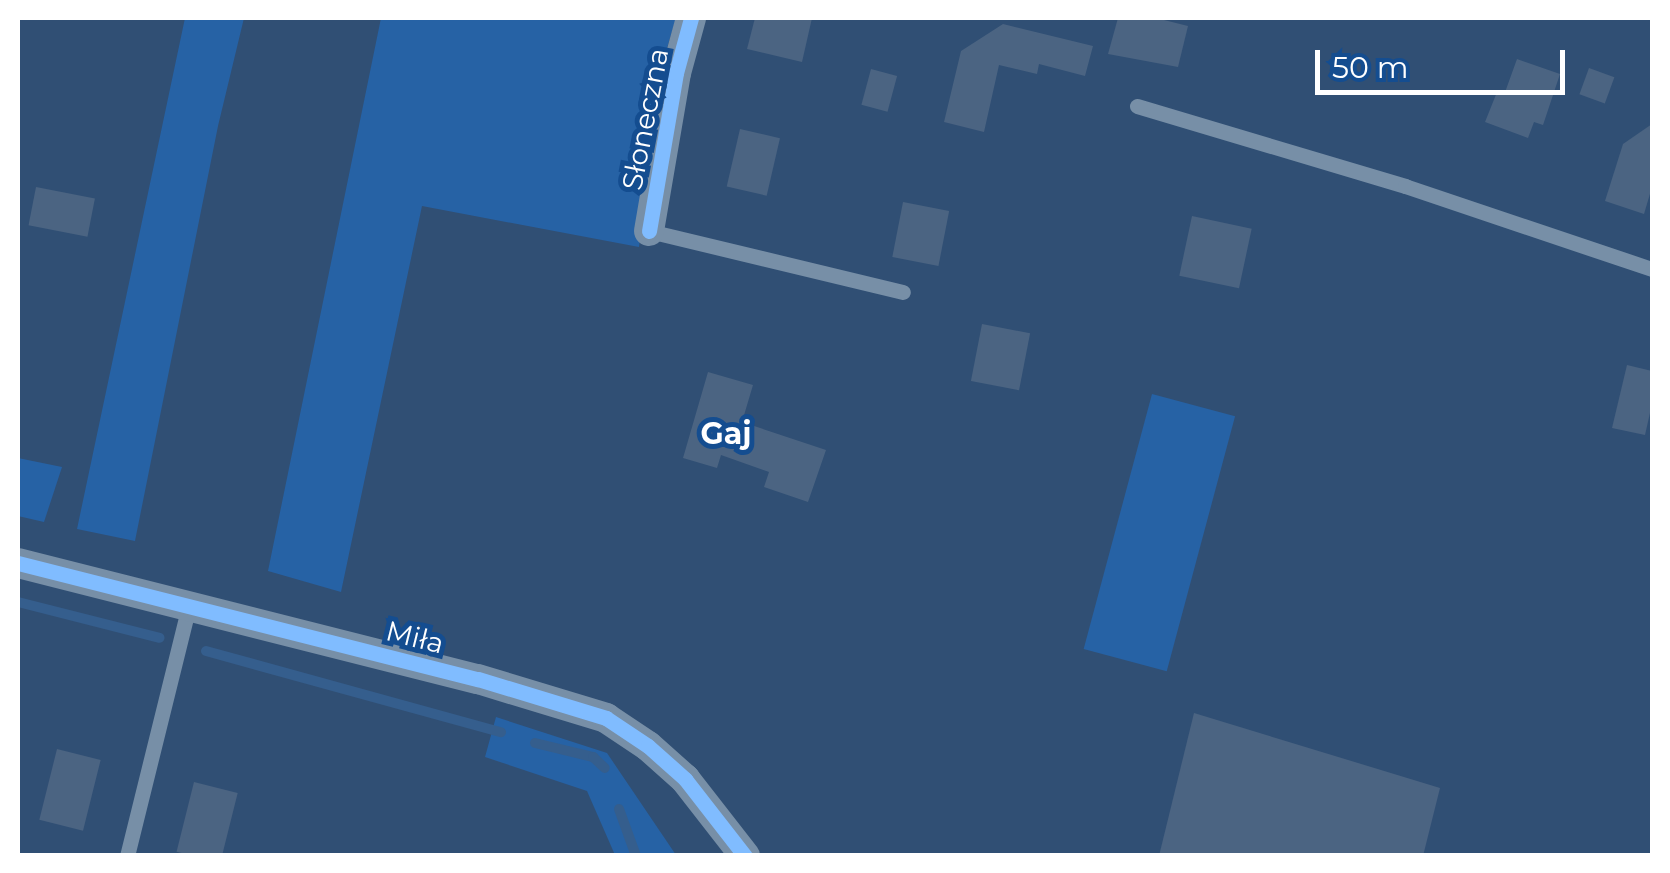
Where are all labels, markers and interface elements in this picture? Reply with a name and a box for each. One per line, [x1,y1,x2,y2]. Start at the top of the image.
scale bar [1320,30,1570,92]
street label: Słoneczna [615,45,675,193]
text: 50 m [1332,49,1409,86]
district label: Gaj [701,416,751,452]
street label: Miła [383,614,447,660]

